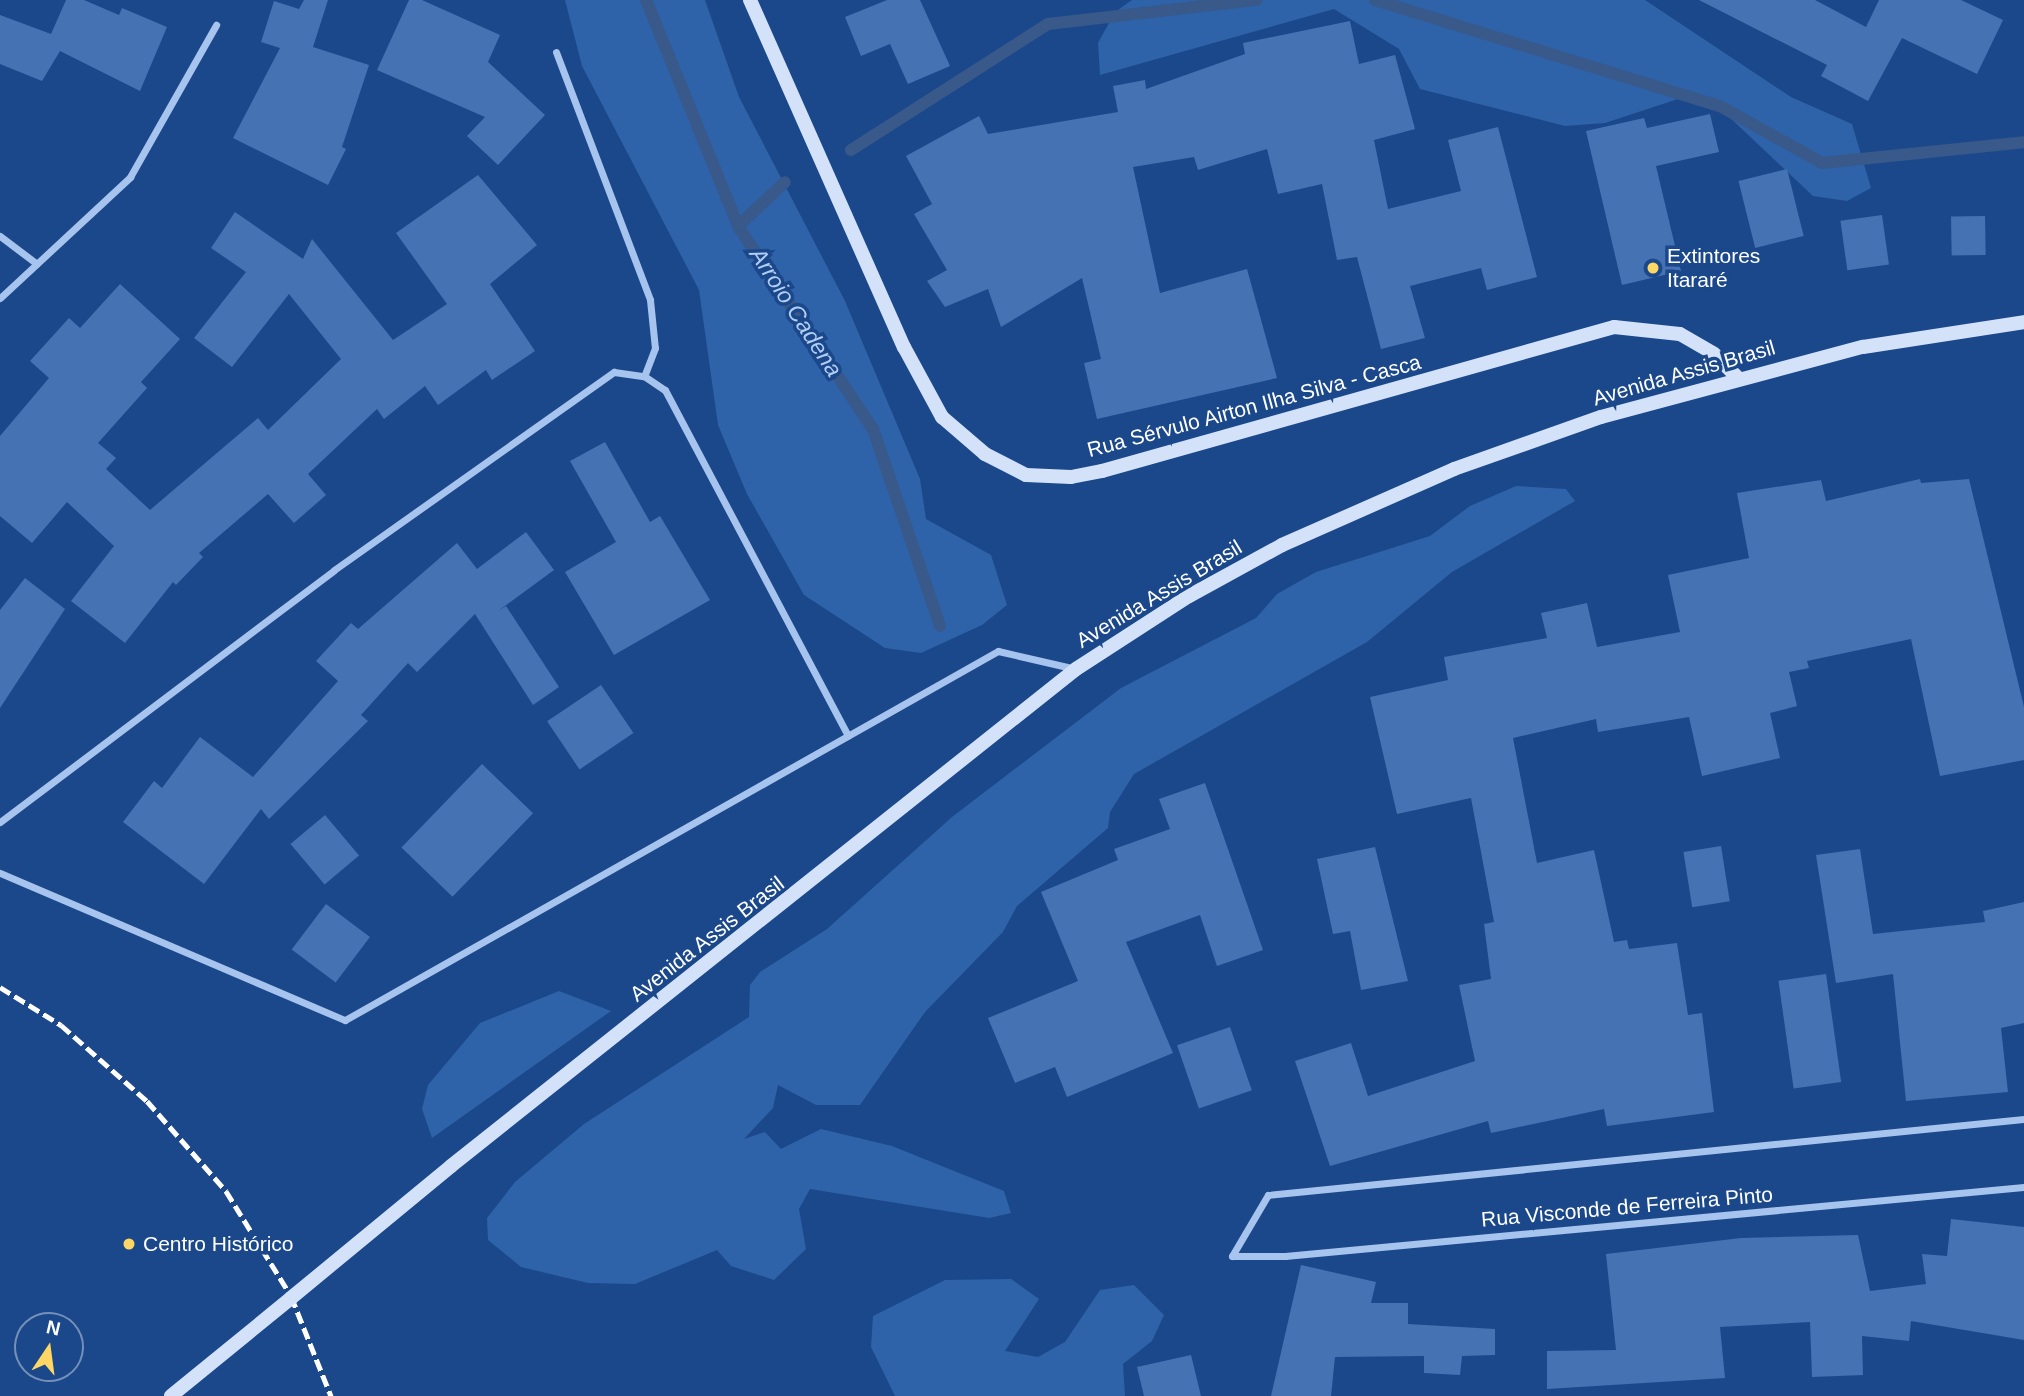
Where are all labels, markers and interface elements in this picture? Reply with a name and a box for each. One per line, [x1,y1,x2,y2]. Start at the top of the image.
water label: Arroio Cadena [744,242,848,382]
place label: Extintores Itararé [1667,243,1760,293]
marker: Extintores Itararé [1645,260,1661,276]
street label: Avenida Assis Brasil [1589,335,1779,411]
street label: Rua Sérvulo Airton Ilha Silva - Casca [1084,349,1424,463]
street label: Avenida Assis Brasil [1071,534,1247,654]
street label: Avenida Assis Brasil [624,871,790,1007]
street label: Rua Visconde de Ferreira Pinto [1480,1182,1774,1232]
place label: Centro Histórico [143,1231,294,1257]
marker: Centro Histórico [121,1236,137,1252]
north arrow [14,1312,84,1382]
text: N [44,1316,62,1340]

